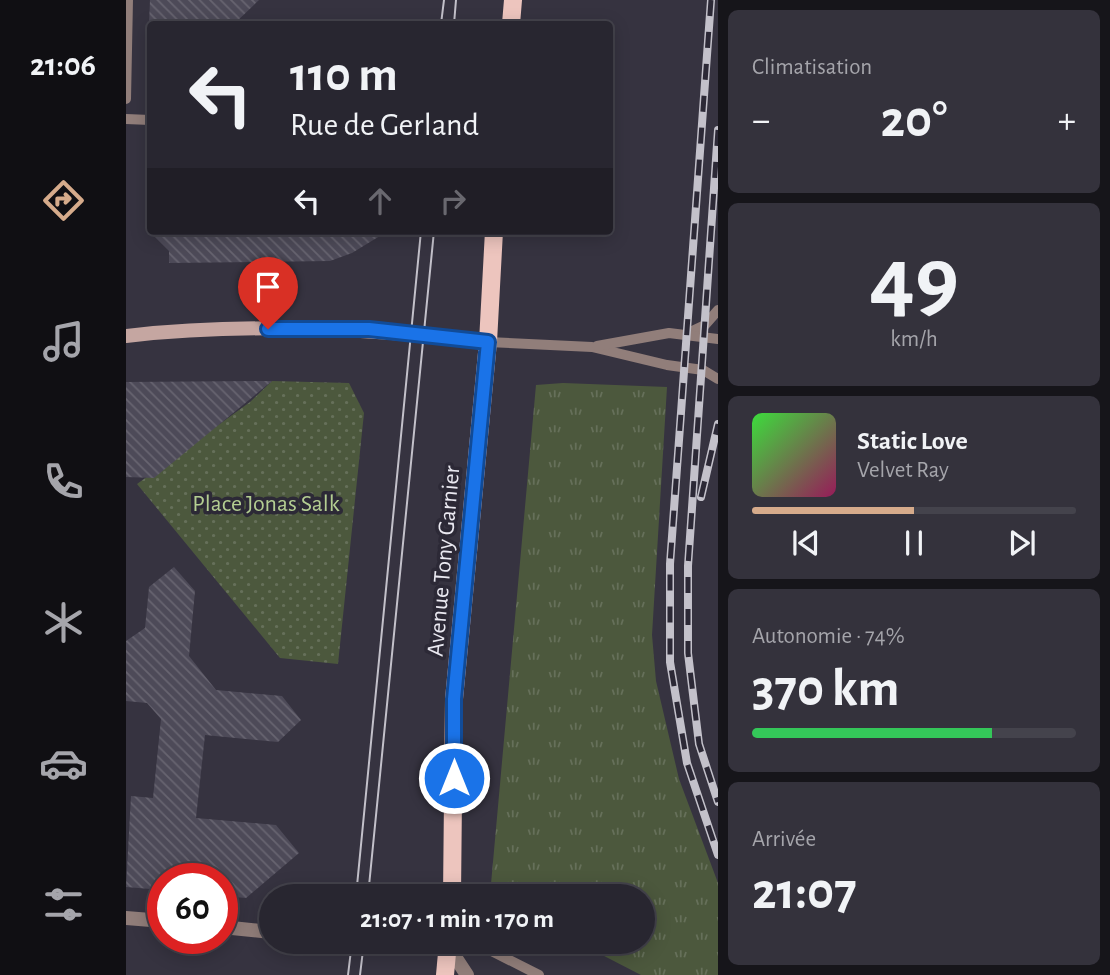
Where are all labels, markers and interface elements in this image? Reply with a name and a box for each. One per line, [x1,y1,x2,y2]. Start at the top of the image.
text: 21:06 [30,49,96,81]
icon: left [175,49,266,140]
text: 110 m [290,51,398,100]
text: Climatisation [752,56,872,79]
text: 20° [881,94,947,146]
text: − [752,102,770,140]
text: + [1058,102,1076,140]
text: Rue de Gerland [290,109,479,141]
icon: directions [39,176,88,225]
icon: left [288,182,326,220]
icon: ahead [361,182,399,220]
icon: right [434,182,472,220]
text: 49 [869,235,959,326]
pin [238,257,298,329]
icon: arrive [249,268,287,306]
icon: music [39,317,88,366]
text: km/h [890,328,938,351]
text: Static Love [857,428,968,454]
icon: phone [39,457,88,506]
text: Velvet Ray [857,459,949,482]
street label: Avenue Tony Garnier [424,464,464,658]
park label: Place Jonas Salk [192,492,340,516]
icon: previous [787,524,825,562]
icon: pause [895,524,933,562]
icon: next [1003,524,1041,562]
icon: climate [39,598,88,647]
text: Autonomie · 74% [752,625,905,648]
text: 370 km [752,663,900,715]
icon: car [39,739,88,788]
position arrow [417,741,491,815]
text: Arrivée [752,828,816,851]
speed limit sign: 60 [147,863,238,954]
text: 21:07 [752,866,857,918]
icon: filters [39,880,88,929]
text: 21:07 · 1 min · 170 m [360,906,554,932]

